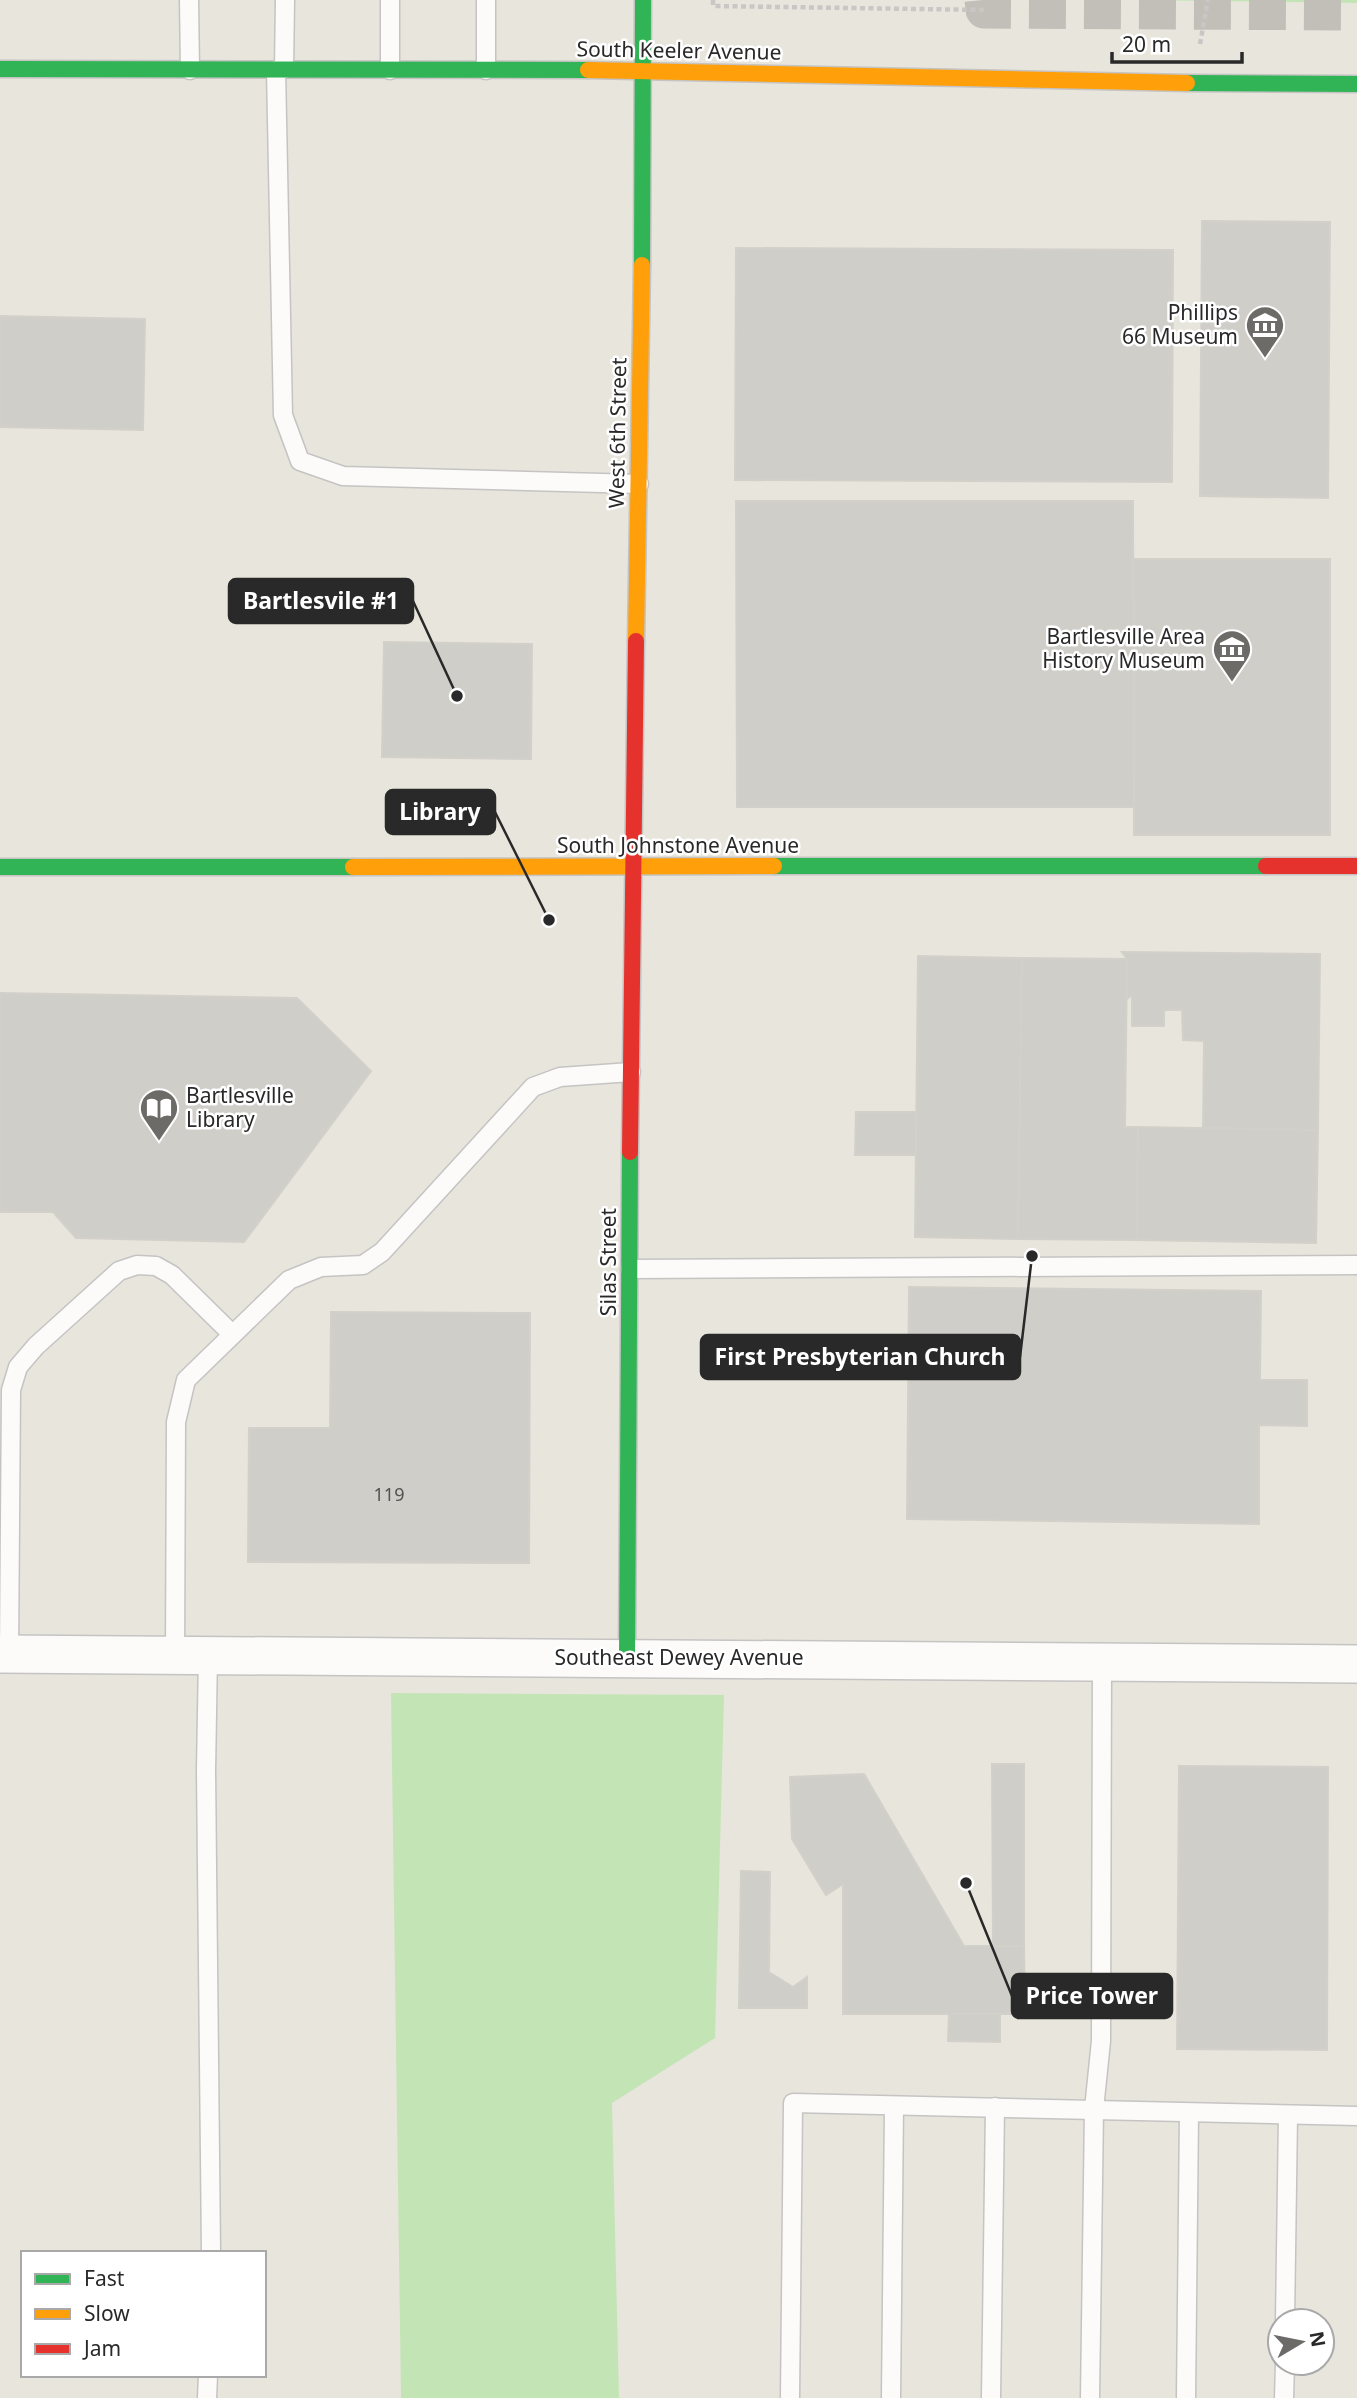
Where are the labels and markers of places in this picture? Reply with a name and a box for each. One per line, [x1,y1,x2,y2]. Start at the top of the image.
place label: Phillips 66 Museum [1122,298,1238,350]
museum icon: Phillips 66 Museum [1244,304,1286,359]
callout: Bartlesvile #1 [229,579,413,623]
place label: Bartlesville Area History Museum [1042,622,1205,674]
museum icon: Bartlesville Area History Museum [1211,628,1253,683]
callout: Library [386,790,495,834]
place label: Bartlesville Library [186,1081,294,1133]
library icon: Bartlesville Library [138,1087,180,1142]
callout: First Presbyterian Church [701,1335,1020,1379]
callout: Price Tower [1012,1974,1172,2018]

